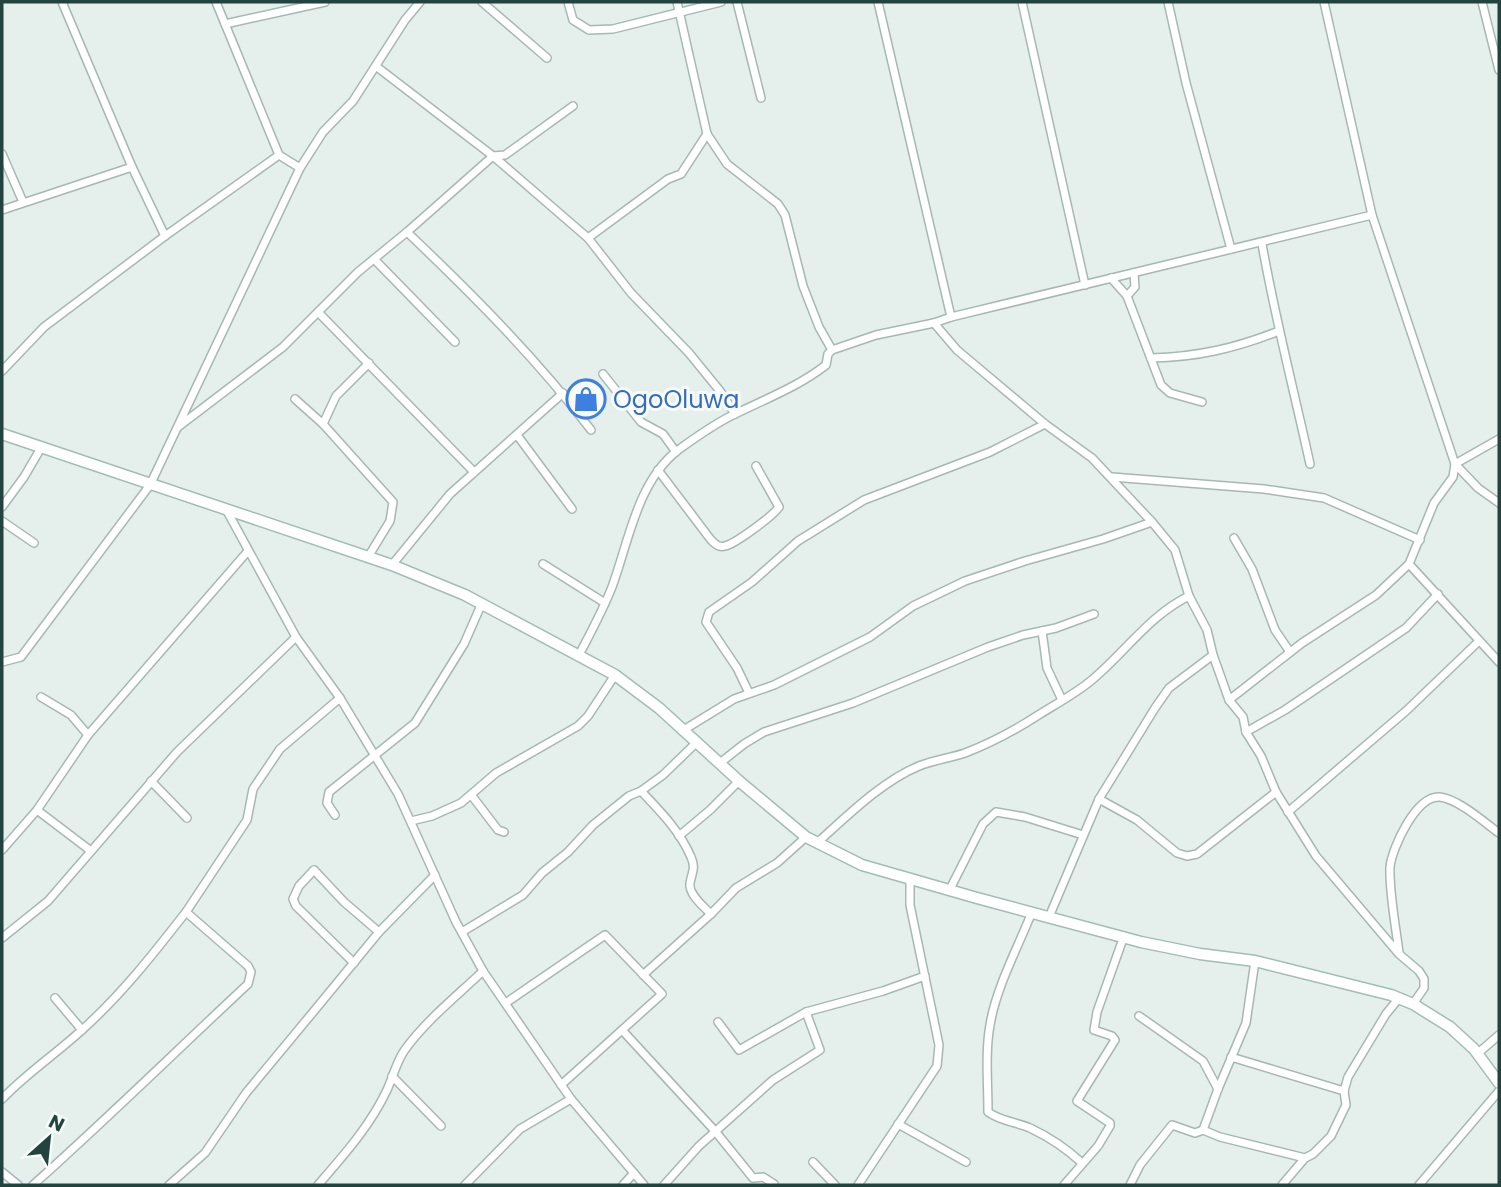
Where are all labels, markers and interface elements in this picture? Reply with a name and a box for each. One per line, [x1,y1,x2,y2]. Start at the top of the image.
shop icon: OgoOluwa [565,378,607,420]
place label: OgoOluwa [613,383,739,416]
north arrow [14,1103,84,1173]
text: N [44,1108,69,1139]

